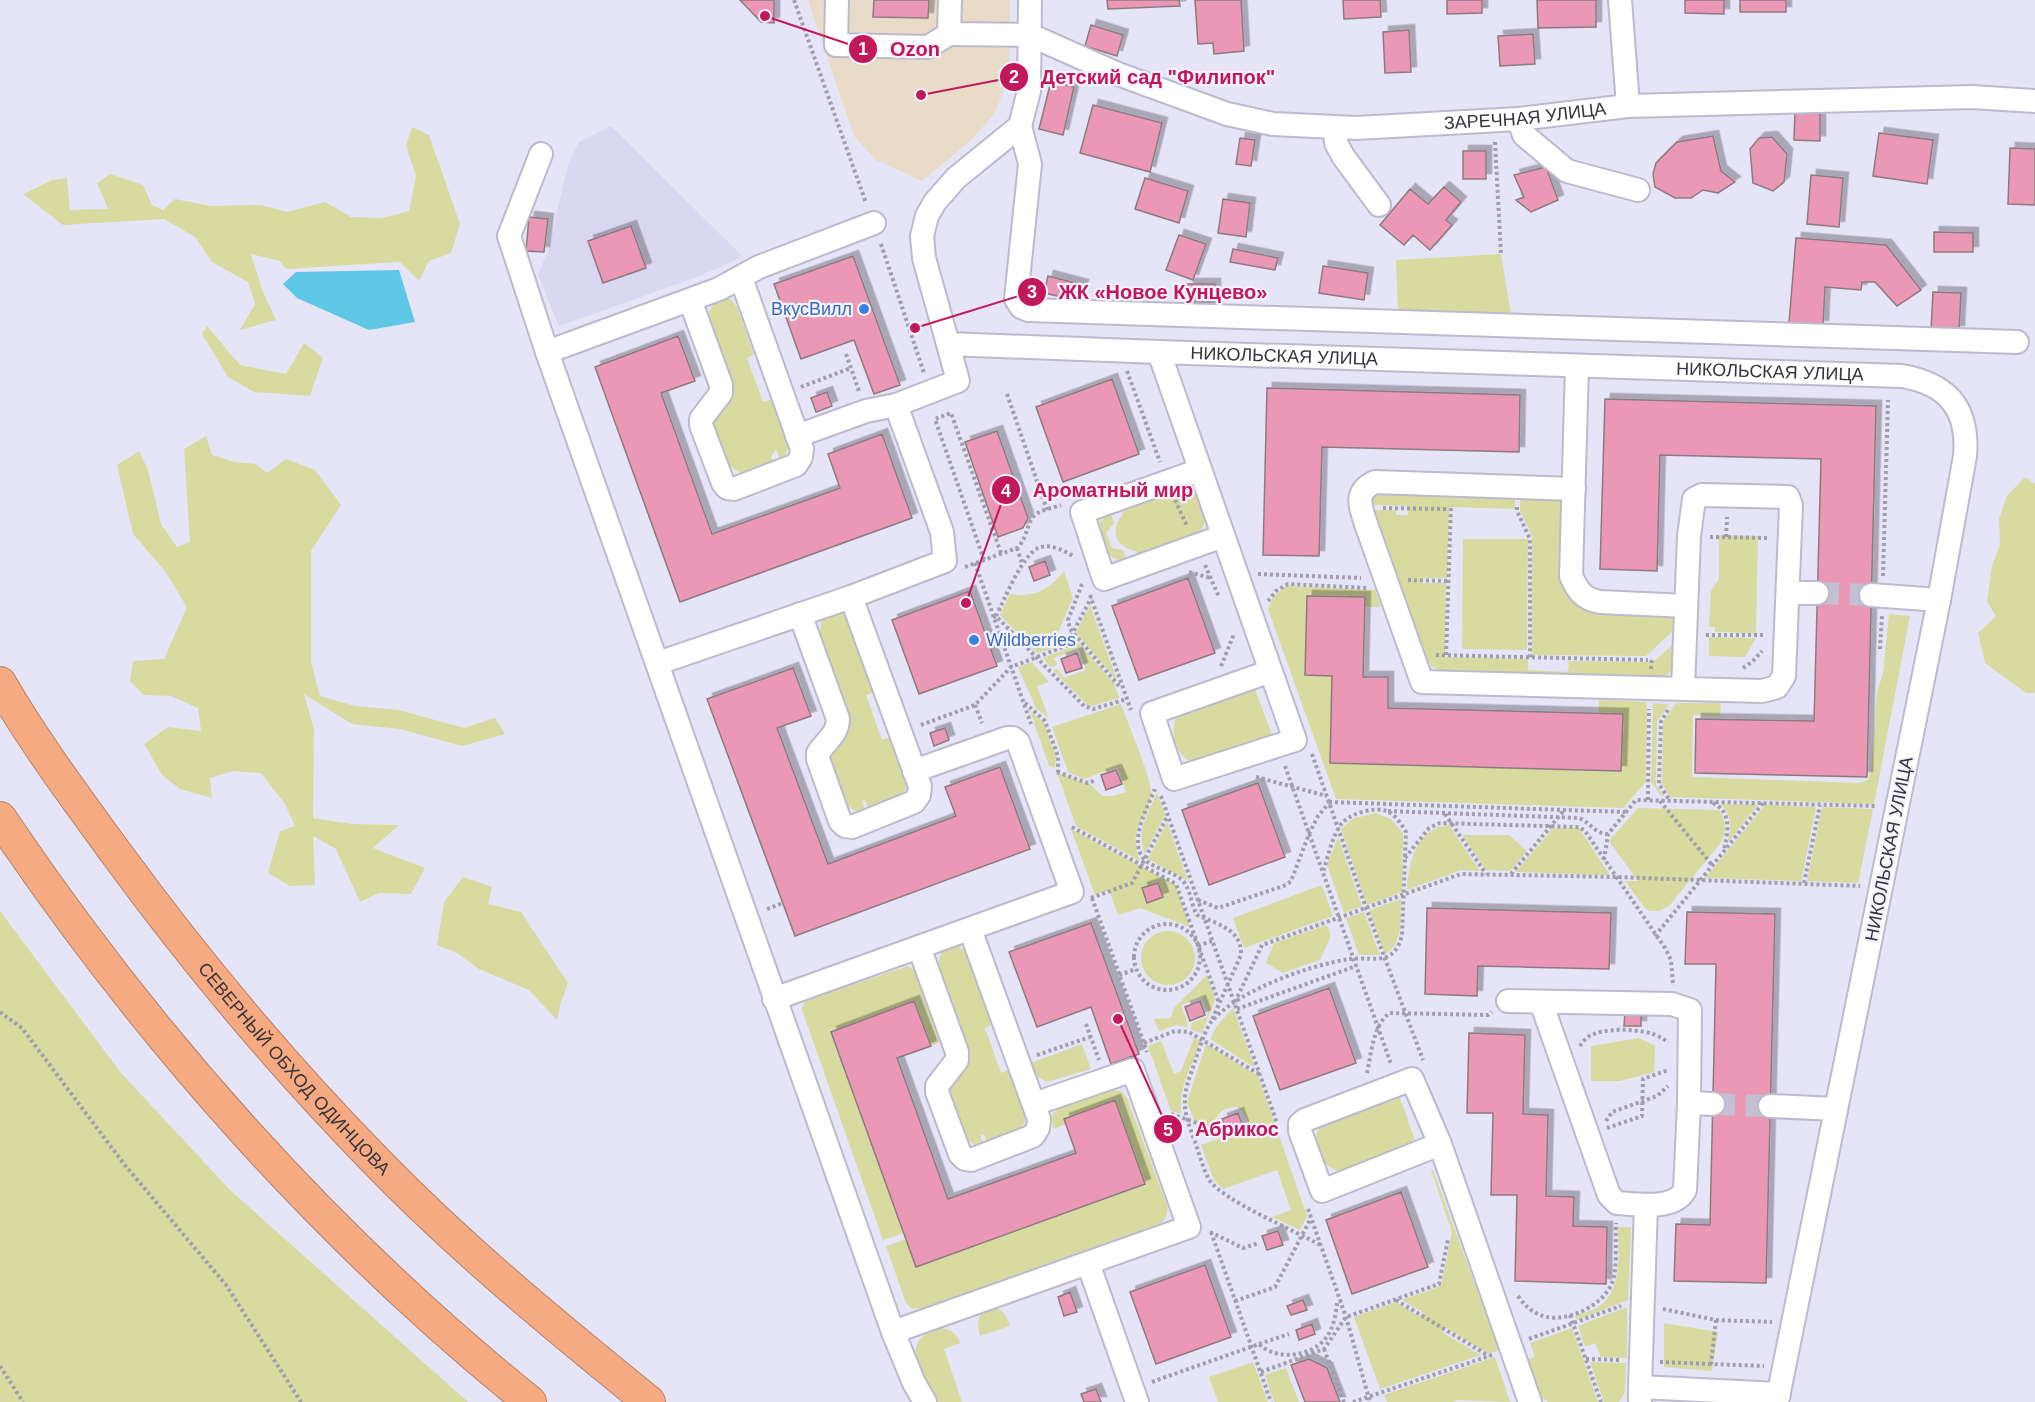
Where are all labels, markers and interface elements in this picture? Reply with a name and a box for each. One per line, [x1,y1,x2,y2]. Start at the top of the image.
callout: Ozon [848,30,952,68]
text: Ozon [890,38,940,60]
text: 1 [858,39,868,59]
callout: Детский сад "Филипок" [999,58,1287,96]
text: Детский сад "Филипок" [1041,66,1275,88]
text: 2 [1009,67,1019,87]
street label: ЗАРЕЧНАЯ УЛИЦА [1443,99,1607,133]
callout: ЖК «Новое Кунцево» [1017,273,1279,311]
text: ЖК «Новое Кунцево» [1058,281,1267,303]
text: 3 [1027,282,1037,302]
place label: ВкусВилл [771,299,852,319]
marker: ВкусВилл [857,302,871,316]
street label: НИКОЛЬСКАЯ УЛИЦА [1190,343,1378,369]
street label: НИКОЛЬСКАЯ УЛИЦА [1676,359,1864,385]
callout: Ароматный мир [991,471,1205,509]
text: Ароматный мир [1033,479,1193,501]
text: 4 [1001,481,1011,501]
place label: Wildberries [986,630,1076,650]
marker: Wildberries [967,633,981,647]
street label: НИКОЛЬСКАЯ УЛИЦА [1861,755,1917,943]
street label: СЕВЕРНЫЙ ОБХОД ОДИНЦОВА [194,959,394,1179]
callout: Абрикос [1153,1110,1291,1148]
text: Абрикос [1195,1118,1279,1140]
text: 5 [1163,1120,1173,1140]

